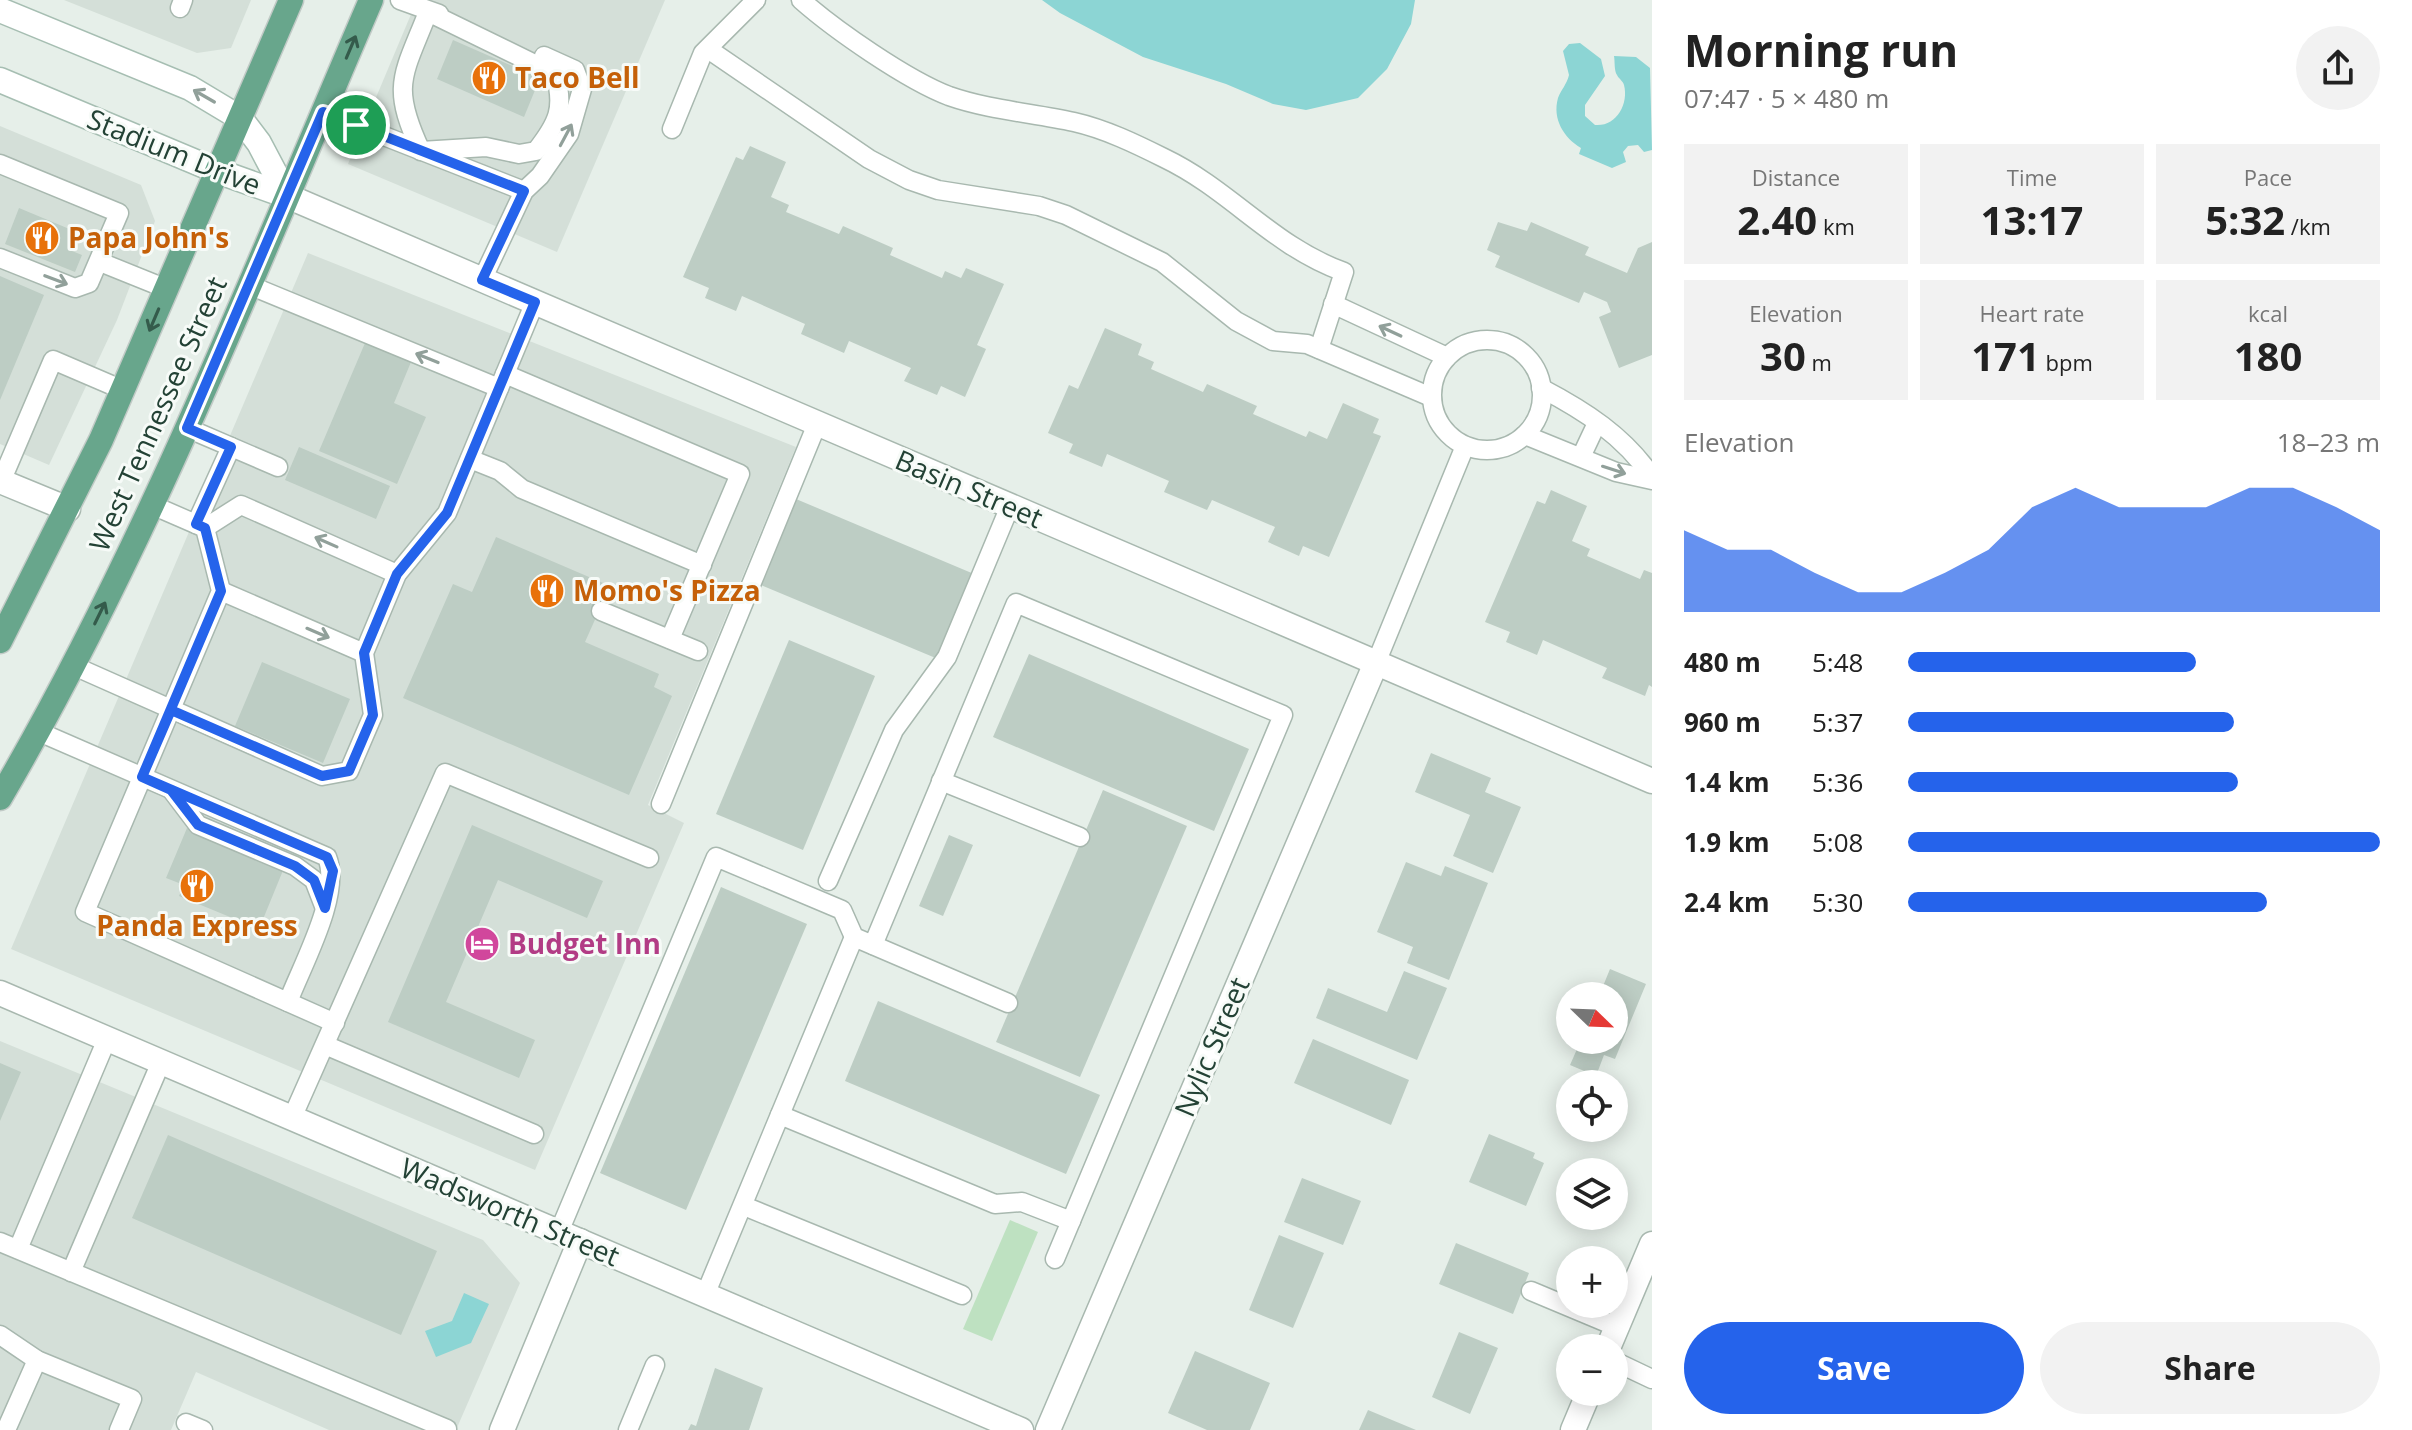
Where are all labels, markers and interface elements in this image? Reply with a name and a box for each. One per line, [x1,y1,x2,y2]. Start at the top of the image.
text: Morning run [1684,20,1958,80]
button: share [2296,26,2380,110]
one-way arrow [344,35,359,60]
place label: Taco Bell [515,58,640,96]
restaurant icon: Taco Bell [470,59,508,97]
text: 07:47 · 5 × 480 m [1684,80,1889,116]
one-way arrow [192,88,216,103]
pin [322,91,390,159]
street label: Stadium Drive [82,99,267,203]
icon: arrive [334,103,378,147]
one-way arrow [559,124,575,148]
text: Distance [1752,162,1840,192]
text: Time [2007,162,2057,192]
text: Pace [2244,162,2292,192]
text: 2.40 [1737,192,1817,247]
text: 13:17 [1981,192,2083,247]
text: 5:32 [2205,192,2285,247]
text: km [1817,211,1855,241]
text: /km [2285,211,2331,241]
place label: Papa John's [68,218,229,256]
restaurant icon: Papa John's [23,219,61,257]
street label: West Tennessee Street [79,270,235,557]
one-way arrow [43,274,68,288]
text: Elevation [1749,298,1843,328]
text: Heart rate [1980,298,2084,328]
text: kcal [2248,298,2288,328]
one-way arrow [145,307,160,332]
one-way arrow [1378,322,1402,337]
text: 30 [1760,328,1806,383]
text: 171 [1971,328,2040,383]
text: 180 [2234,328,2302,383]
text: m [1806,347,1832,377]
text: bpm [2040,347,2093,377]
one-way arrow [415,350,440,365]
text: Elevation [1684,424,1794,460]
text: 18–23 m [2277,424,2380,460]
street label: Basin Street [890,440,1049,536]
one-way arrow [1601,463,1626,478]
one-way arrow [314,534,339,549]
place label: Momo's Pizza [573,571,761,609]
restaurant icon: Momo's Pizza [528,572,566,610]
one-way arrow [93,601,108,625]
one-way arrow [306,627,330,642]
text: 480 m [1684,644,1761,680]
text: 5:48 [1812,644,1863,680]
text: 960 m [1684,704,1761,740]
text: 5:37 [1812,704,1863,740]
text: 1.4 km [1684,764,1770,800]
text: 5:36 [1812,764,1863,800]
text: 1.9 km [1684,824,1770,860]
text: 5:08 [1812,824,1863,860]
restaurant icon: Panda Express [178,867,216,905]
text: 2.4 km [1684,884,1770,920]
text: 5:30 [1812,884,1863,920]
place label: Panda Express [96,906,298,944]
place label: Budget Inn [508,924,661,962]
hotel icon: Budget Inn [463,925,501,963]
street label: Nylic Street [1165,971,1258,1122]
north arrow [1556,982,1628,1054]
map controls [1556,982,1628,1406]
button: locate [1556,1070,1628,1142]
street label: Wadsworth Street [395,1148,626,1274]
button: layers [1556,1158,1628,1230]
button: + [1556,1246,1628,1318]
button: Save [1684,1322,2024,1414]
button: Share [2040,1322,2380,1414]
button: − [1556,1334,1628,1406]

